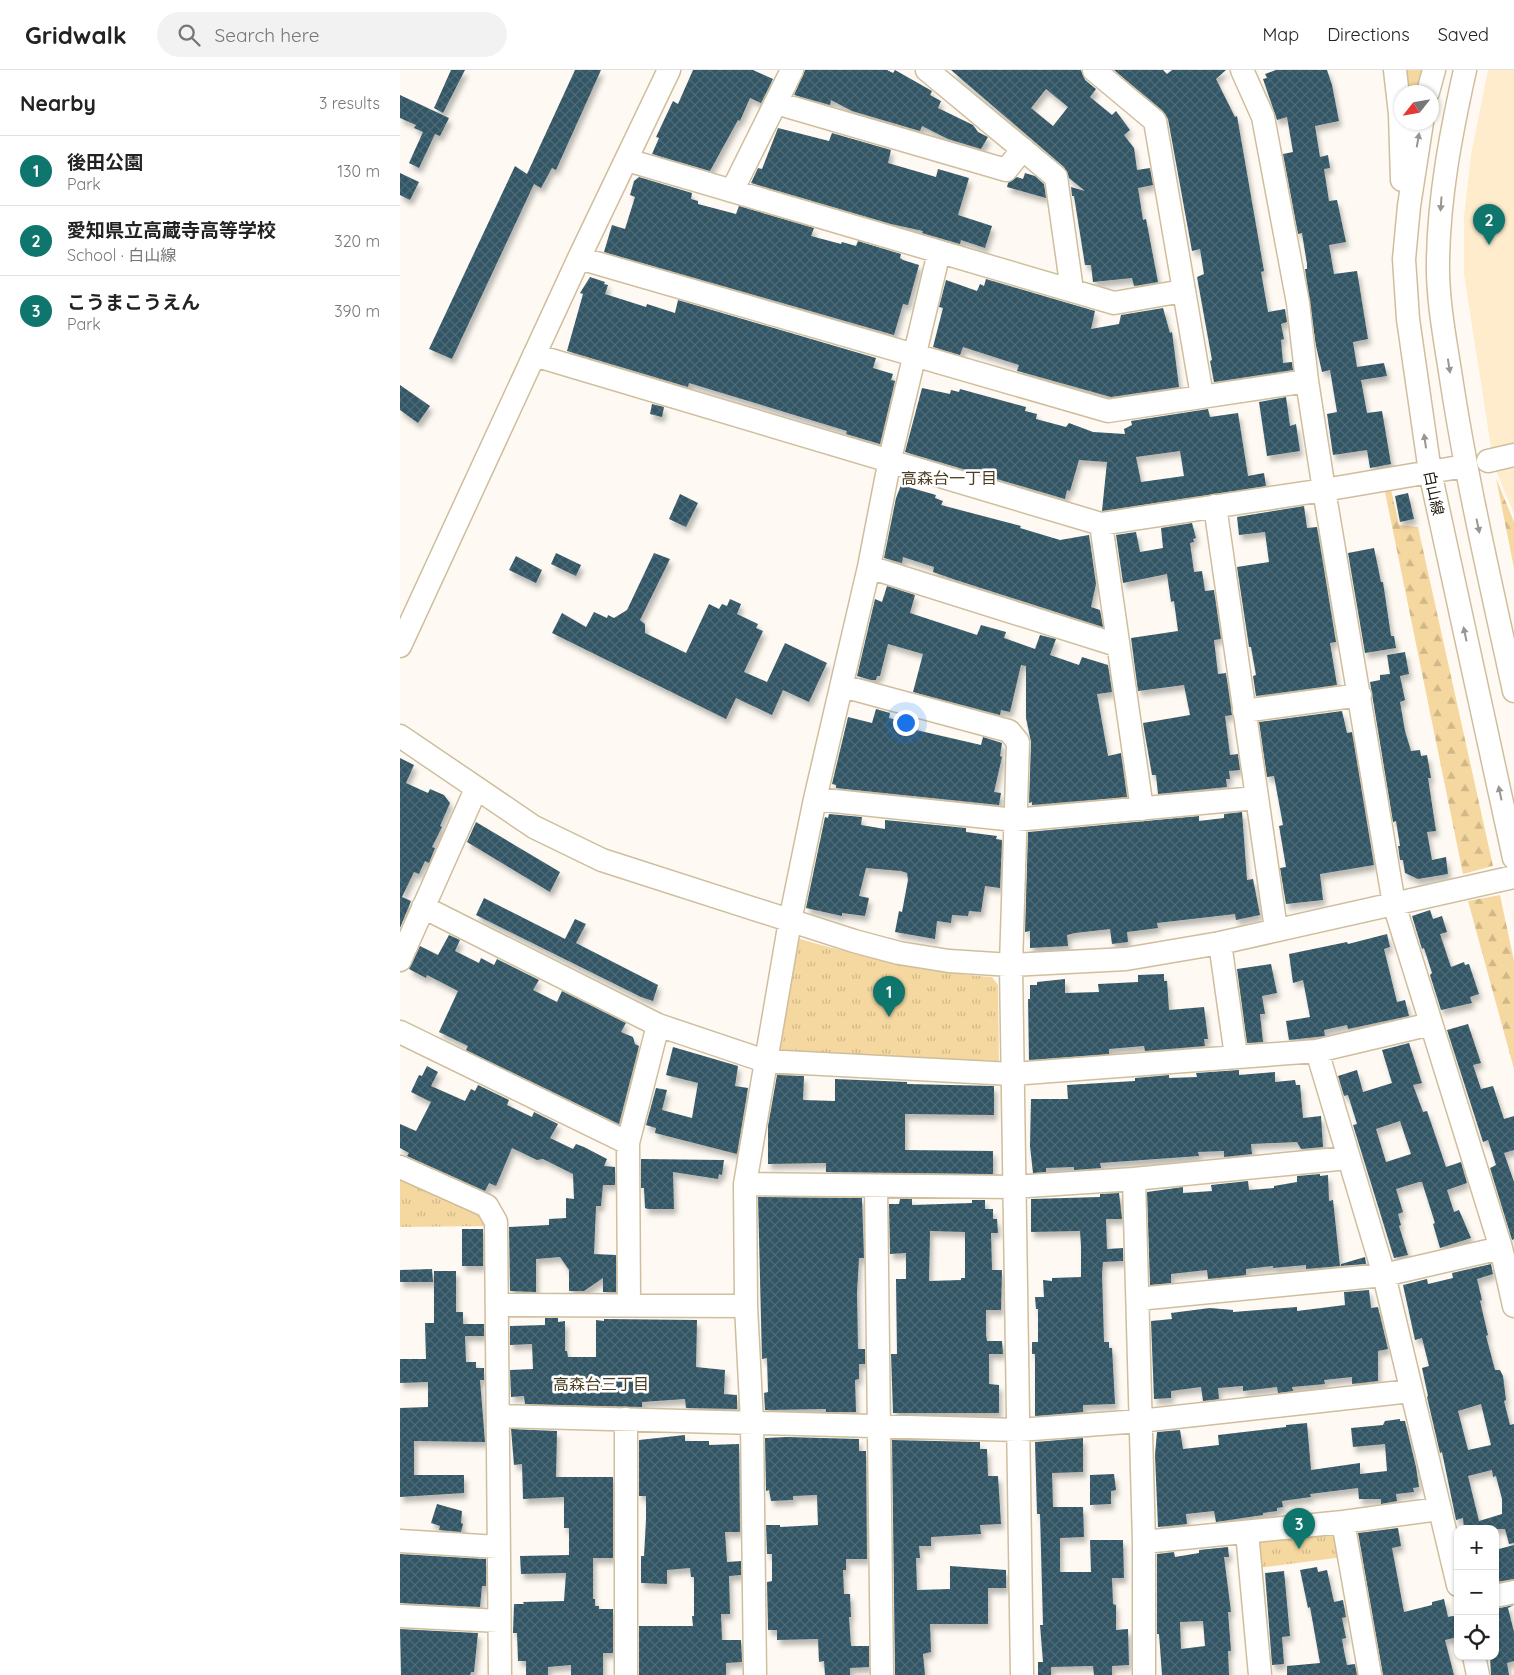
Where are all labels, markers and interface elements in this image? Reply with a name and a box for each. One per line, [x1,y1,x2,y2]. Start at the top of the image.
search box [157,12,507,57]
text: Gridwalk [25,20,127,50]
icon: search [175,21,203,49]
text: Search here [215,23,319,47]
text: Map [1262,23,1299,46]
text: Directions [1327,23,1410,46]
text: Saved [1438,23,1489,46]
north arrow [1394,85,1439,130]
text: Nearby [20,90,96,116]
text: 3 results [319,93,380,113]
one-way arrow [1415,132,1423,148]
text: 後田公園 [67,150,143,174]
text: 1 [33,161,39,181]
text: 130 m [337,161,380,181]
text: Park [67,174,101,194]
one-way arrow [1437,196,1445,212]
pin: 2 [1473,204,1505,245]
text: 愛知県立高蔵寺高等学校 [67,218,276,242]
text: 2 [31,231,41,251]
text: 320 m [334,231,380,251]
text: School · 白山線 [67,245,176,265]
text: こうまこうえん [67,290,200,314]
text: 3 [32,301,40,321]
text: 390 m [334,301,380,321]
text: Park [67,314,101,334]
one-way arrow [1446,358,1454,374]
one-way arrow [1421,432,1429,448]
district label: 高森台一丁目 [901,468,997,488]
street label: 白山線 [1420,469,1448,517]
one-way arrow [1474,518,1482,533]
one-way arrow [1461,627,1469,642]
your location [893,710,919,736]
one-way arrow [1496,785,1504,800]
pin: 1 [873,976,905,1017]
district label: 高森台三丁目 [553,1374,649,1394]
pin: 3 [1283,1508,1315,1549]
map controls [1454,1525,1499,1660]
button: + [1454,1525,1499,1570]
button: − [1454,1570,1499,1615]
button: locate [1454,1615,1499,1660]

